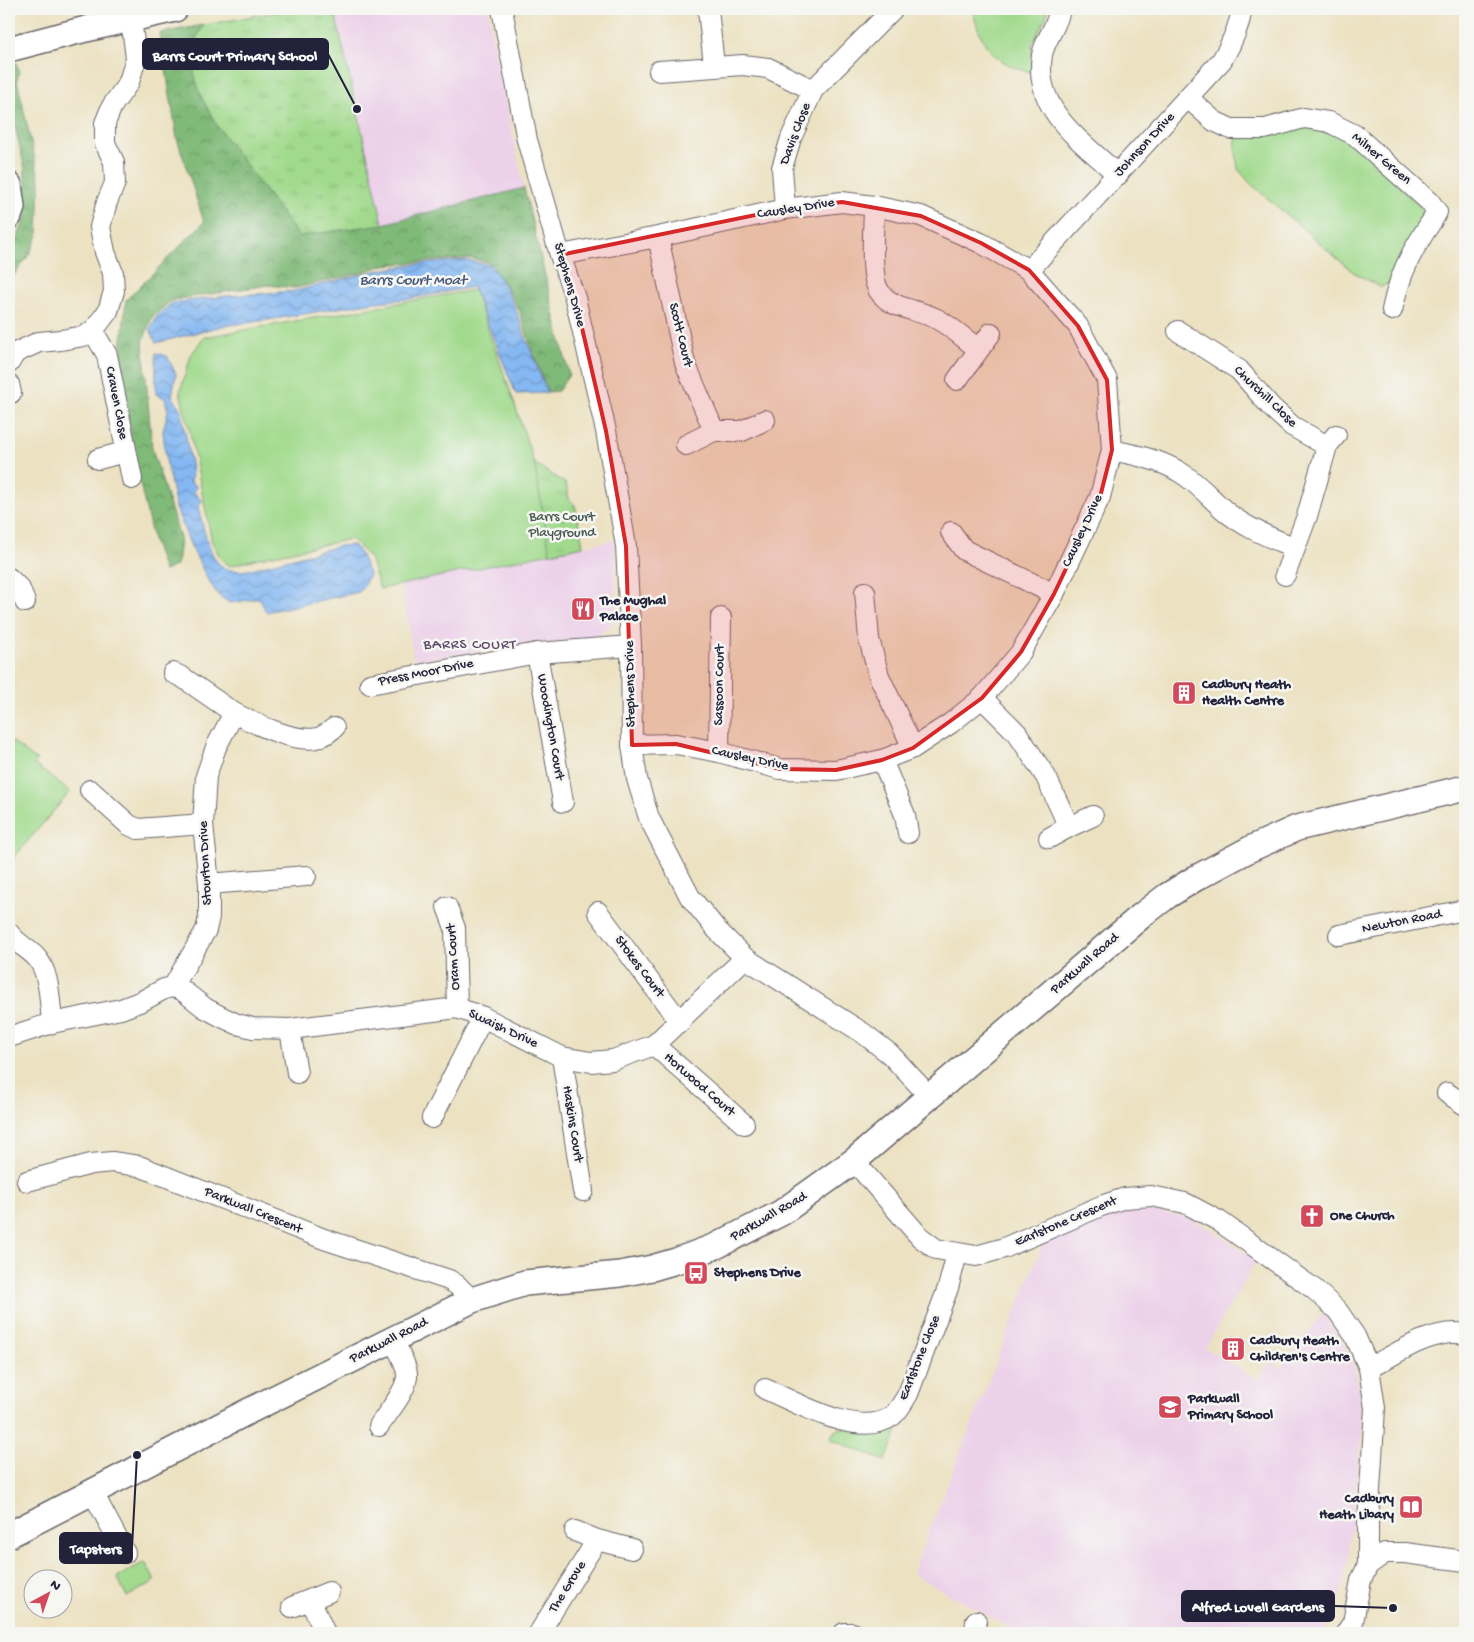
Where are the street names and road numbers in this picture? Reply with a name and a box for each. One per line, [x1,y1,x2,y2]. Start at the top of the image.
street label: Davis Close [776,100,816,168]
street label: Johnson Drive [1111,109,1180,181]
street label: Milner Green [1348,129,1415,189]
street label: Causley Drive [756,194,837,224]
street label: Stephens Drive [549,241,589,330]
street label: Scott Court [664,301,696,370]
street label: Churchill Close [1230,362,1301,432]
street label: Craven Close [101,365,132,442]
street label: Causley Drive [1059,491,1108,570]
street label: Stephens Drive [622,640,640,728]
street label: Sassoon Court [711,643,729,726]
street label: Press Moor Drive [376,655,476,691]
street label: Woodington Court [532,673,568,783]
street label: Causley Drive [710,743,791,776]
street label: Stourton Drive [195,820,217,906]
street label: Newton Road [1361,906,1445,938]
street label: Oram Court [443,922,465,991]
street label: Parkwall Road [1046,928,1124,999]
street label: Stokes Court [610,933,669,1002]
street label: Swaish Drive [466,1006,541,1053]
street label: Horwood Court [660,1049,739,1122]
street label: Haskins Court [558,1084,587,1165]
street label: Parkwall Crescent [201,1183,306,1239]
street label: Parkwall Road [727,1187,812,1246]
street label: Earlstone Crescent [1012,1192,1121,1251]
street label: Earlstone Close [895,1312,945,1403]
street label: Parkwall Road [346,1313,432,1368]
street label: The Grove [545,1557,591,1617]

